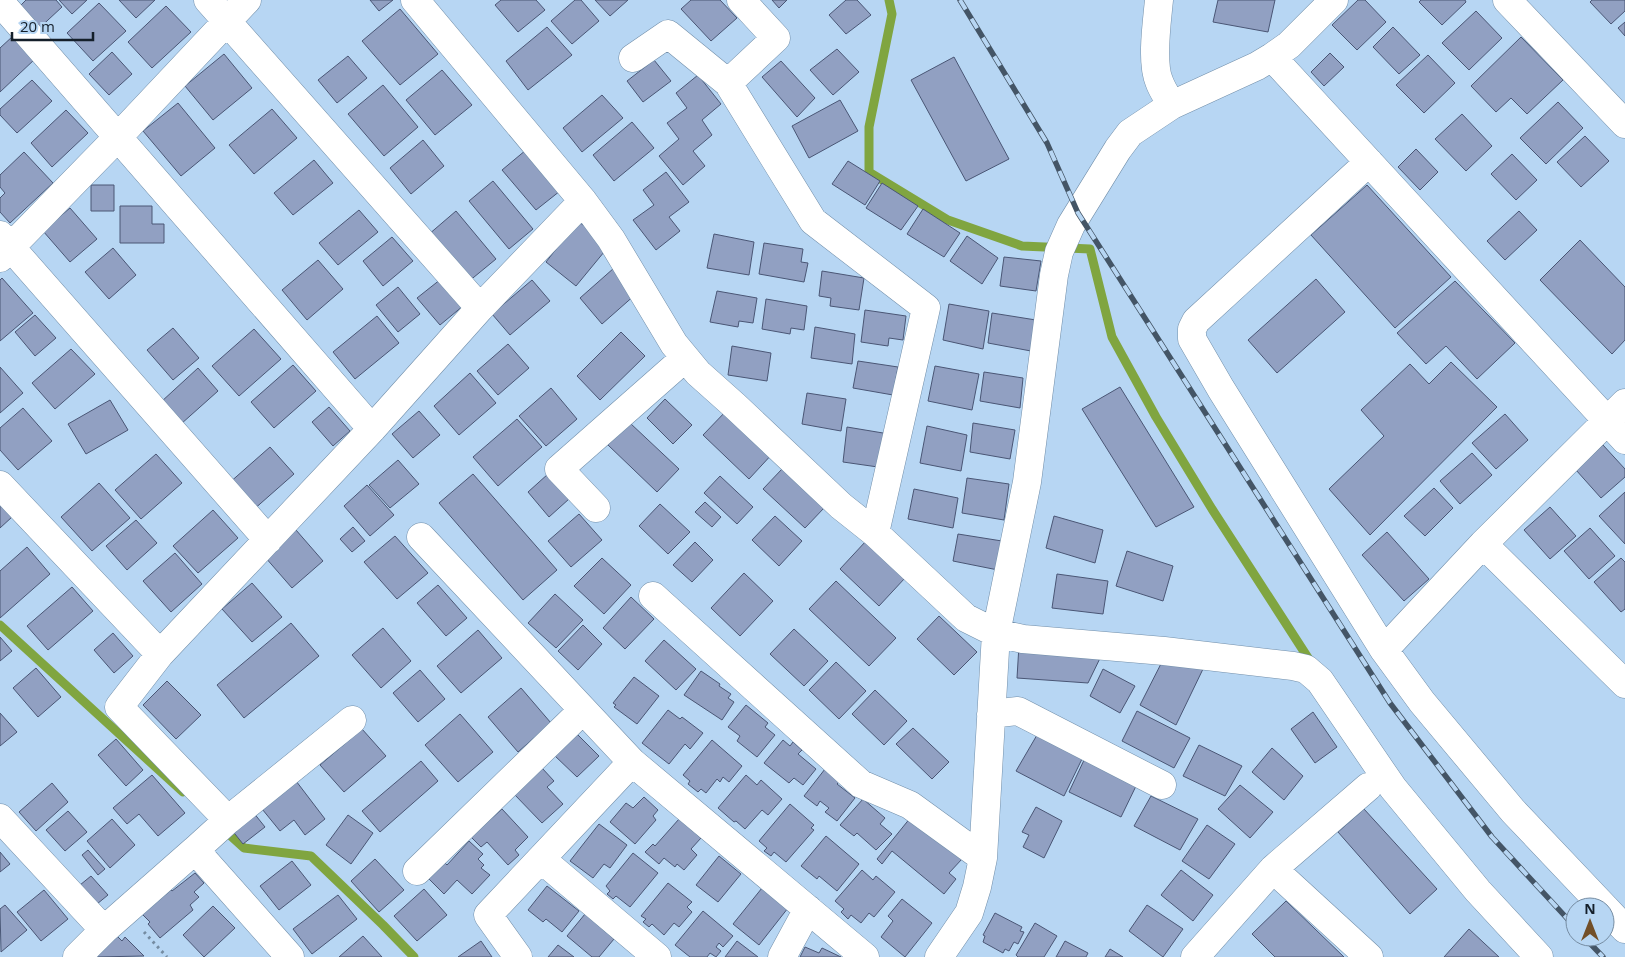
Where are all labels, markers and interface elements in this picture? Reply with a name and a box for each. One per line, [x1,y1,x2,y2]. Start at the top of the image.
scale bar [12,10,94,42]
text: 20 m [20,16,55,36]
north arrow [1565,897,1615,947]
text: N [1584,899,1596,918]

